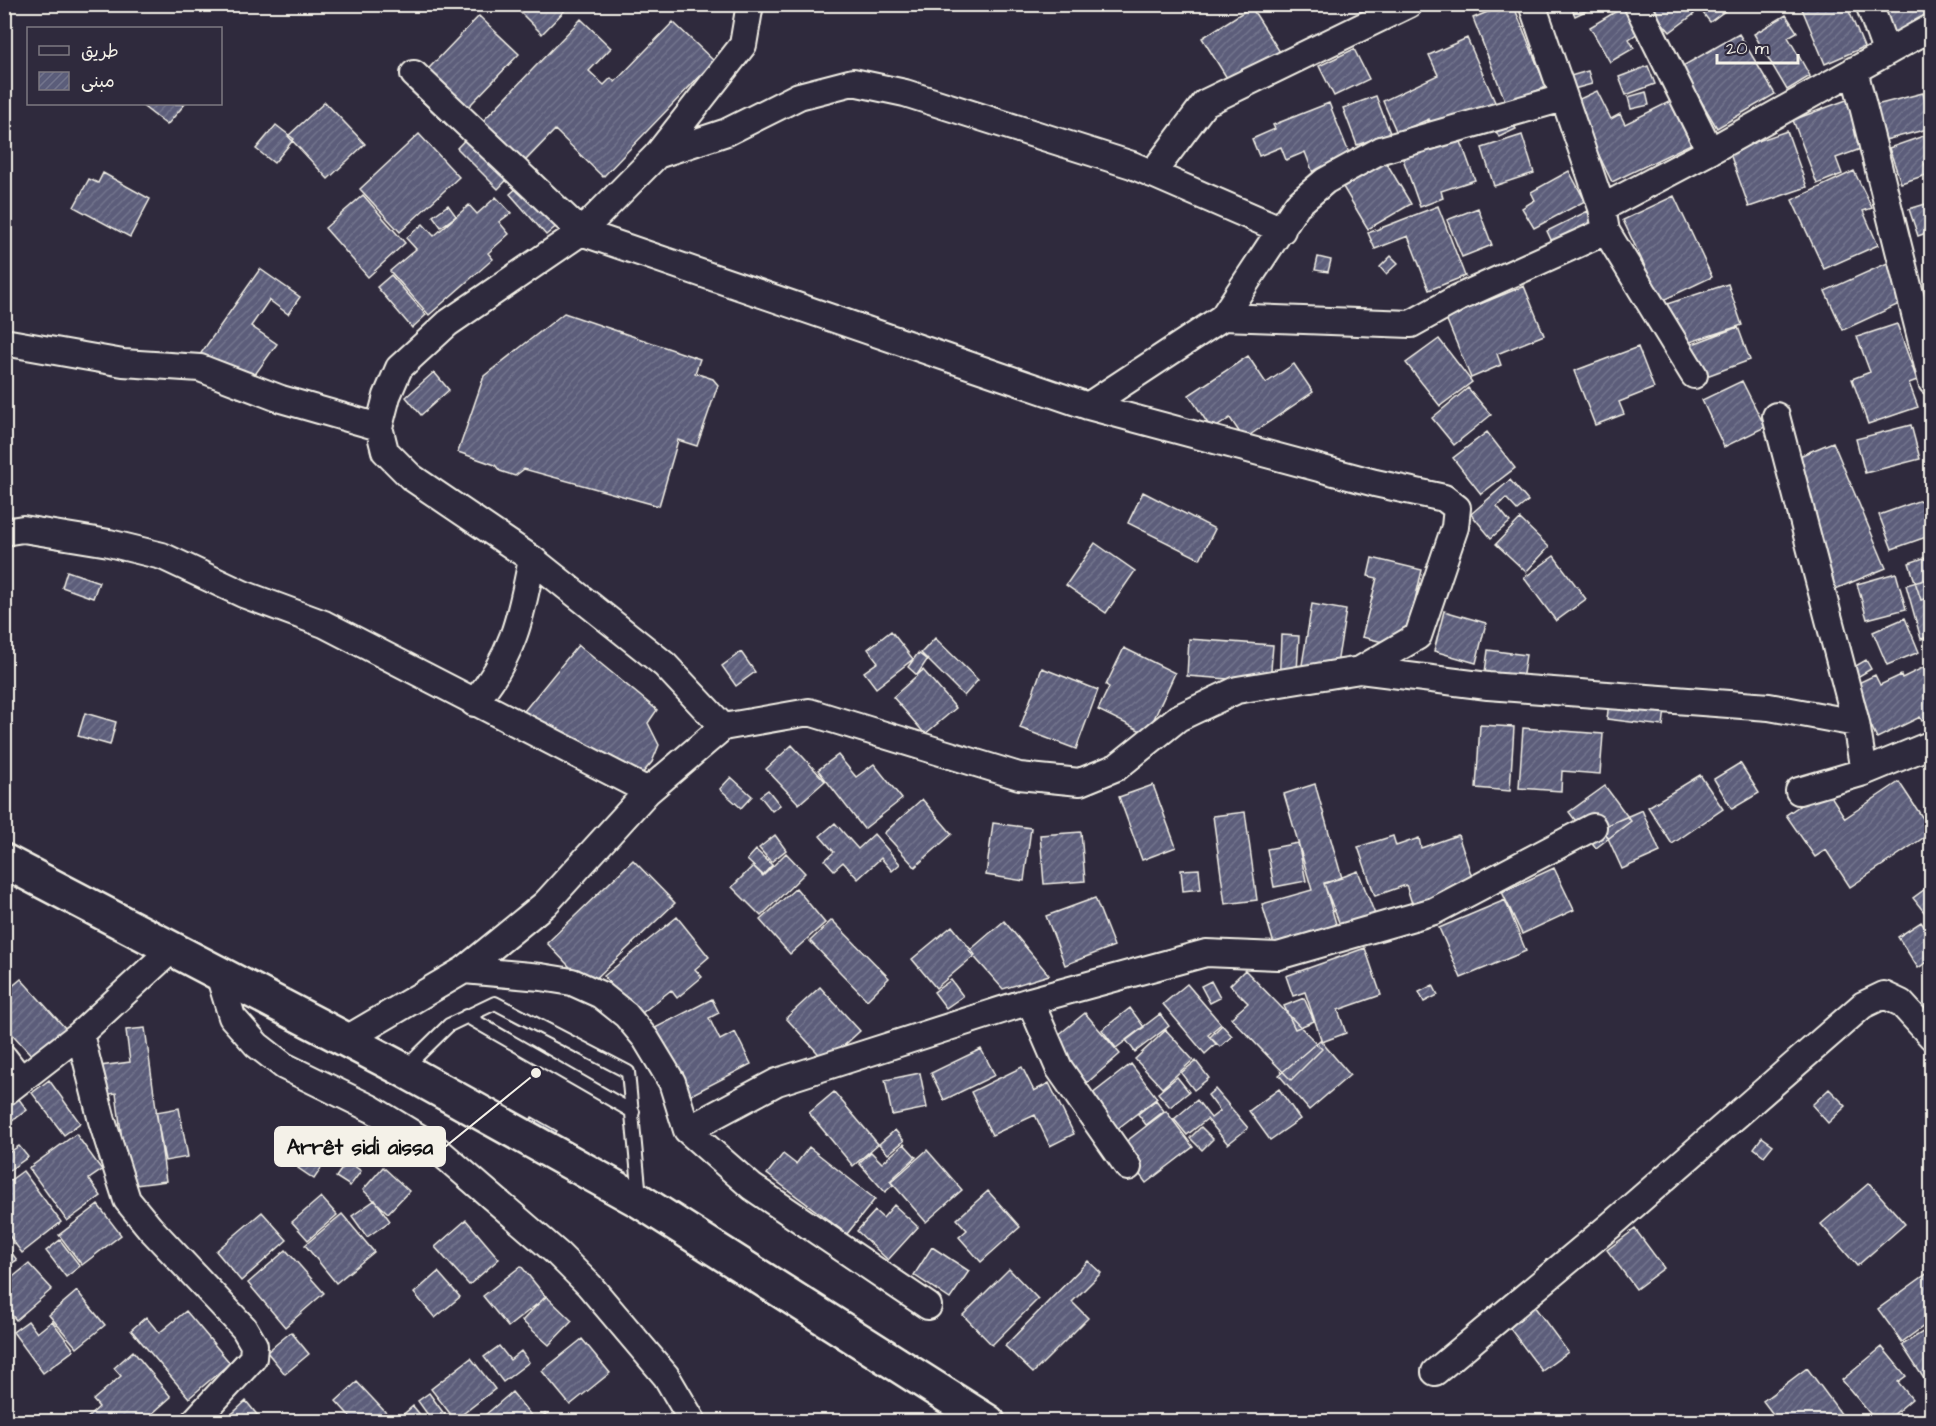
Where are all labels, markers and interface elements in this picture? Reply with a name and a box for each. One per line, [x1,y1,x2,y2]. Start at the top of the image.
legend [27,27,222,105]
scale bar [1717,27,1798,65]
text: 20 m [1726,36,1769,61]
text: طريق [81,39,119,64]
text: مبنى [81,69,115,94]
callout: Arrêt sidi aissa [275,1127,445,1166]
text: Arrêt sidi aissa [287,1133,434,1162]

